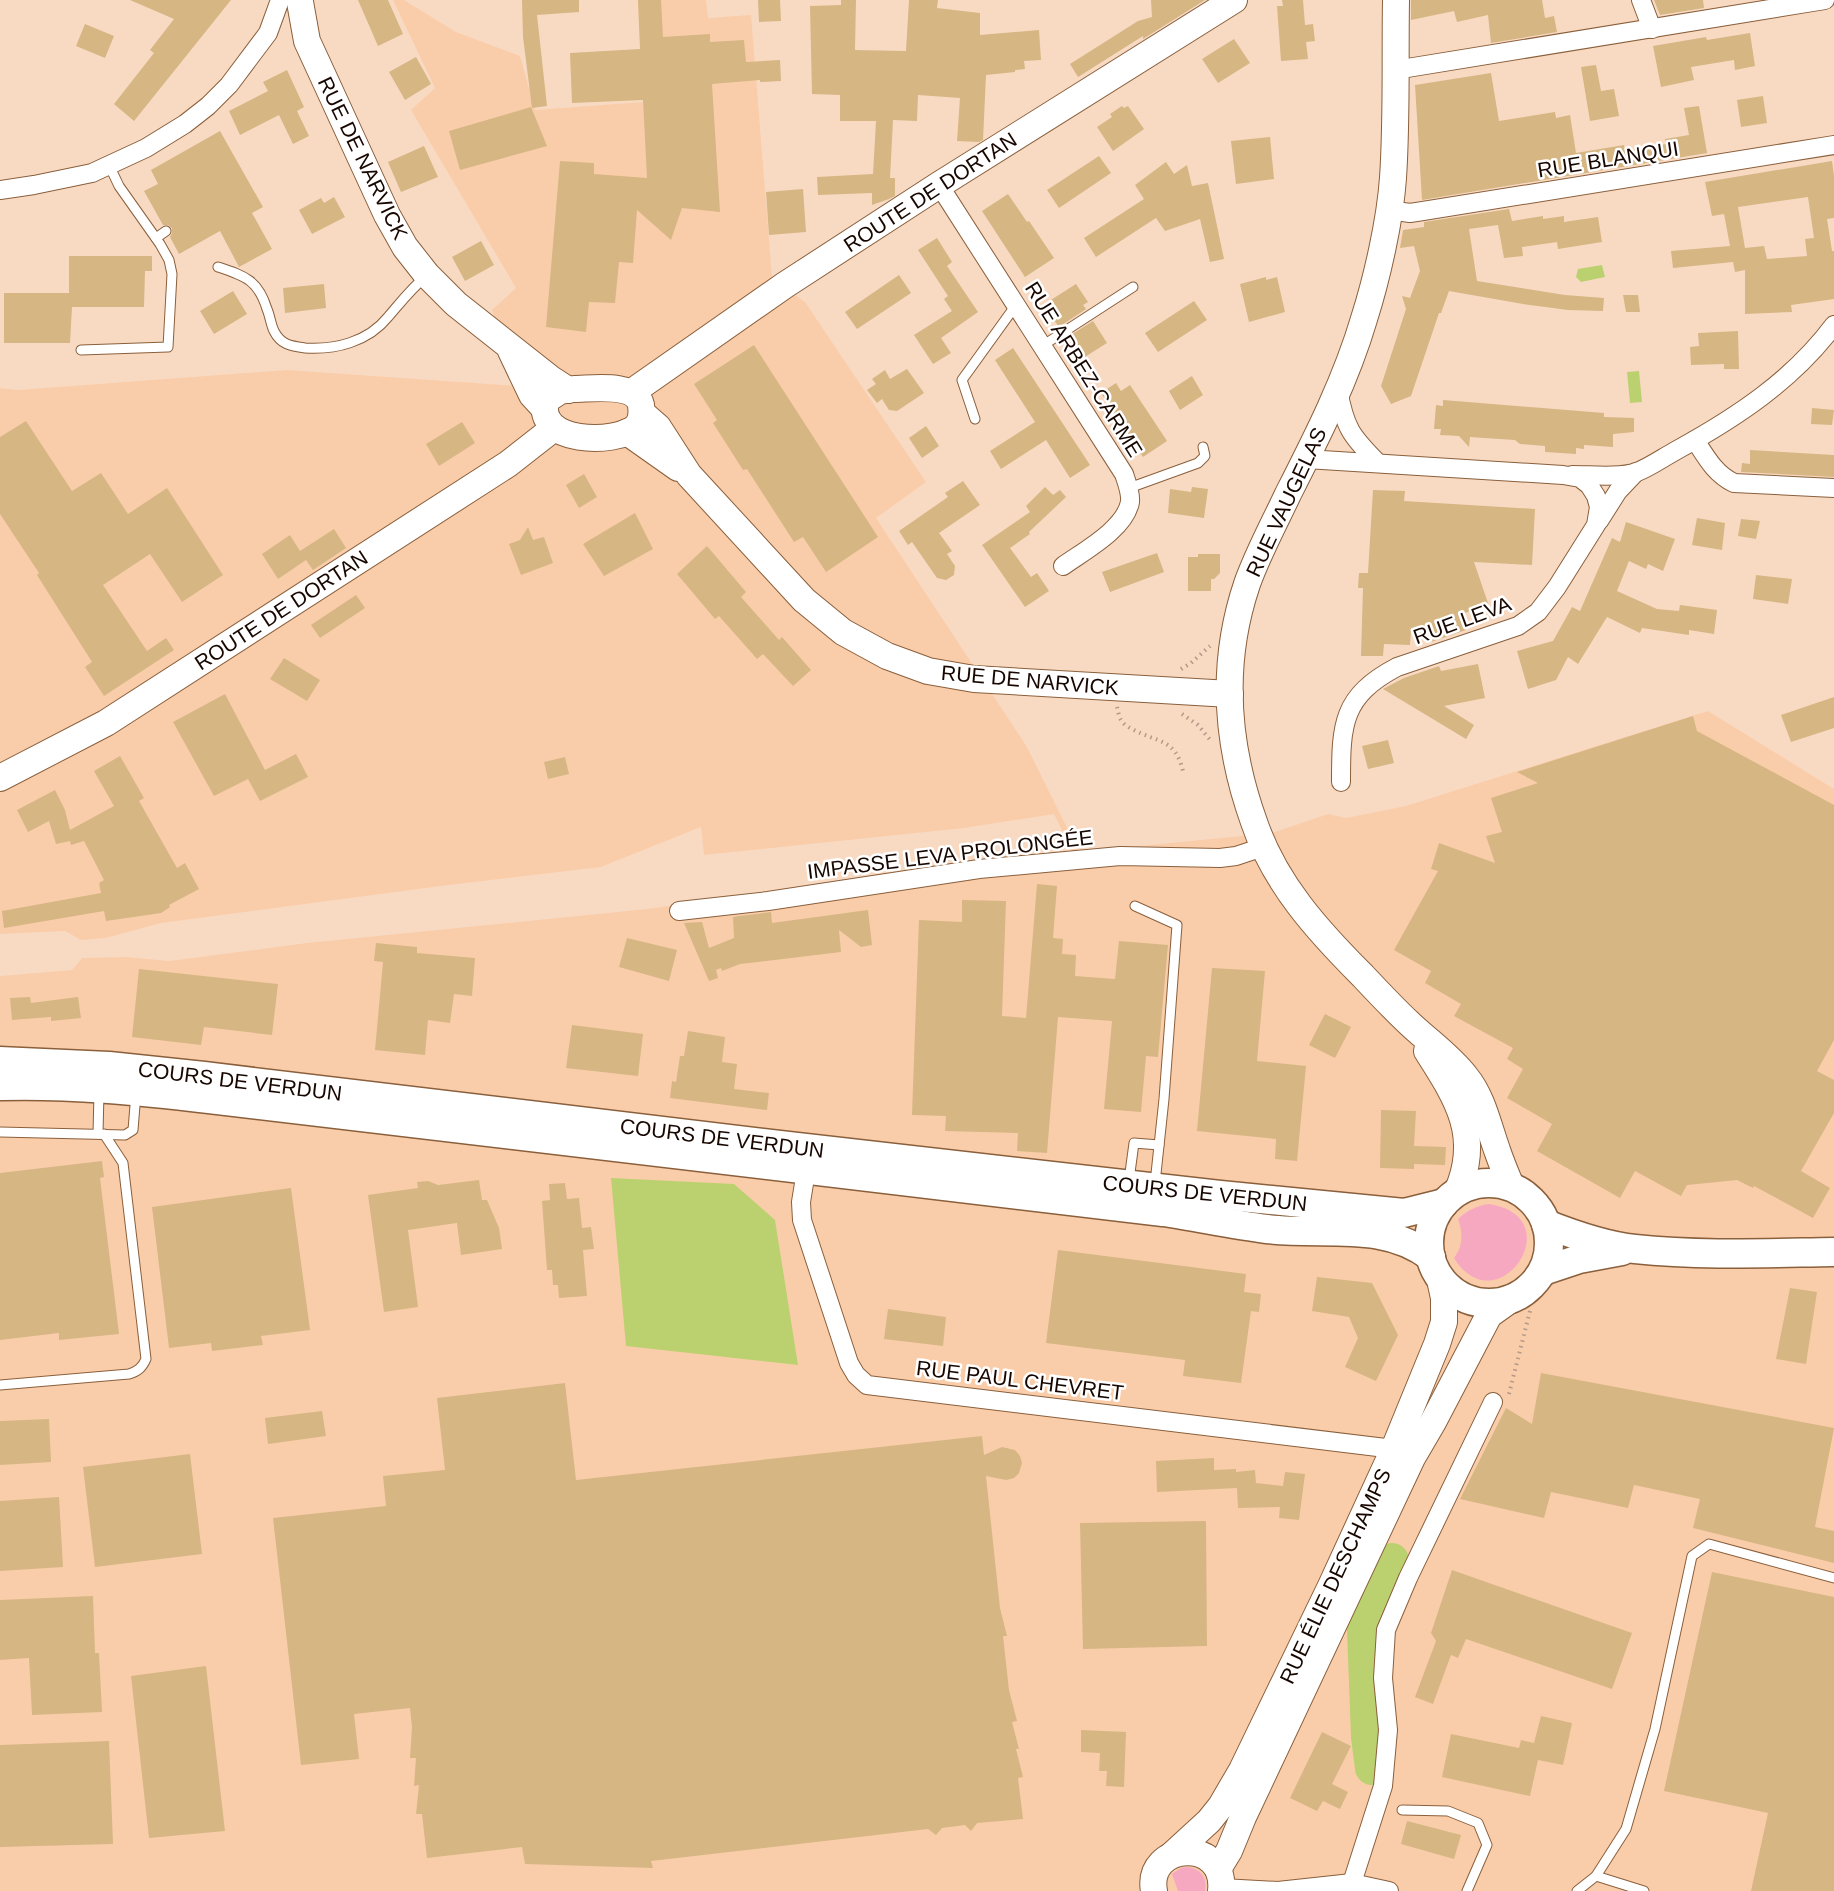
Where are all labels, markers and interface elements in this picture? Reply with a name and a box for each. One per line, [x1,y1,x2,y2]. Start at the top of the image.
street label: RUE DE NARVICK [314,73,412,243]
street label: ROUTE DE DORTAN [839,128,1021,256]
street label: RUE BLANQUI [1536,137,1680,181]
street label: RUE ARBEZ-CARME [1021,277,1147,461]
street label: RUE VAUGELAS [1241,424,1331,580]
street label: ROUTE DE DORTAN [190,546,372,674]
street label: RUE LEVA [1410,592,1514,648]
street label: RUE DE NARVICK [940,661,1120,699]
street label: IMPASSE LEVA PROLONGÉE [806,825,1094,883]
street label: COURS DE VERDUN [137,1057,343,1105]
street label: COURS DE VERDUN [619,1114,825,1162]
street label: COURS DE VERDUN [1102,1171,1308,1215]
street label: RUE PAUL CHEVRET [915,1356,1125,1404]
street label: RUE ÉLIE DESCHAMPS [1275,1465,1395,1687]

